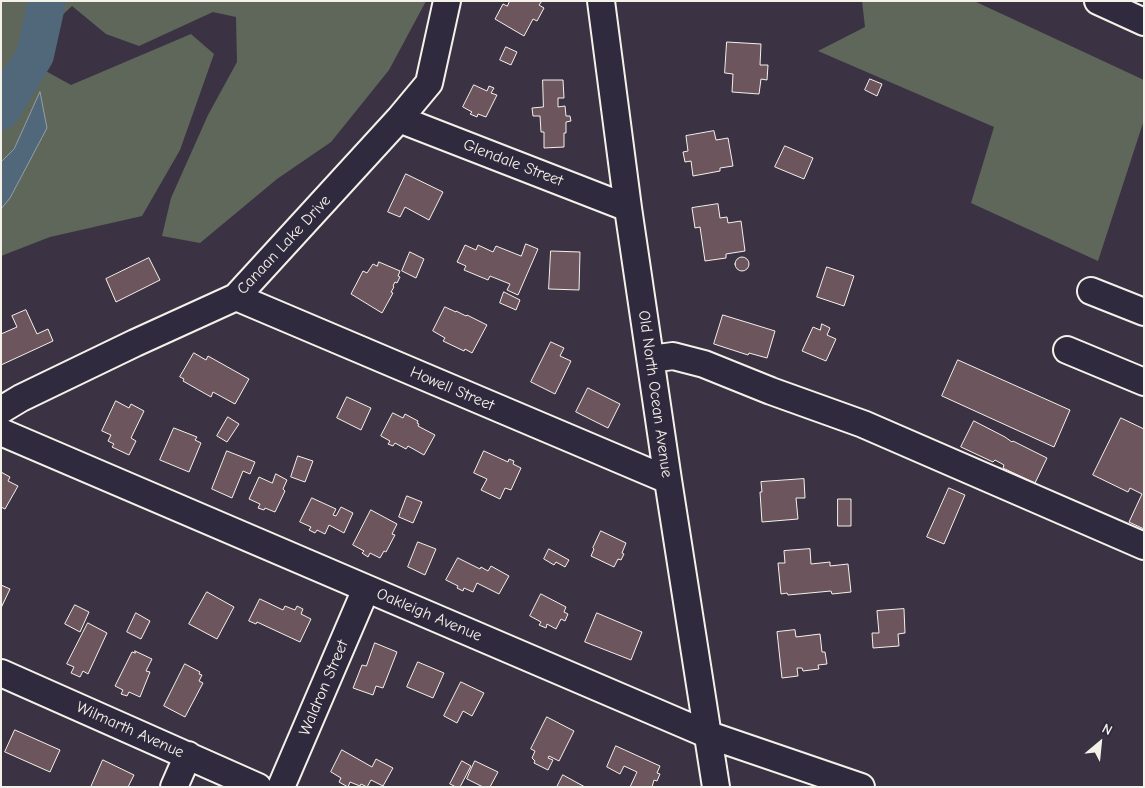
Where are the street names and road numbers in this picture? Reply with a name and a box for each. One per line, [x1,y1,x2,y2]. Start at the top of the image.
street label: Glendale Street [460,135,566,191]
street label: Canaan Lake Drive [233,191,335,299]
street label: Old North Ocean Avenue [634,309,676,479]
street label: Howell Street [407,363,497,415]
street label: Oakleigh Avenue [373,584,485,646]
street label: Waldron Street [295,637,353,739]
street label: Wilmarth Avenue [73,698,187,762]

